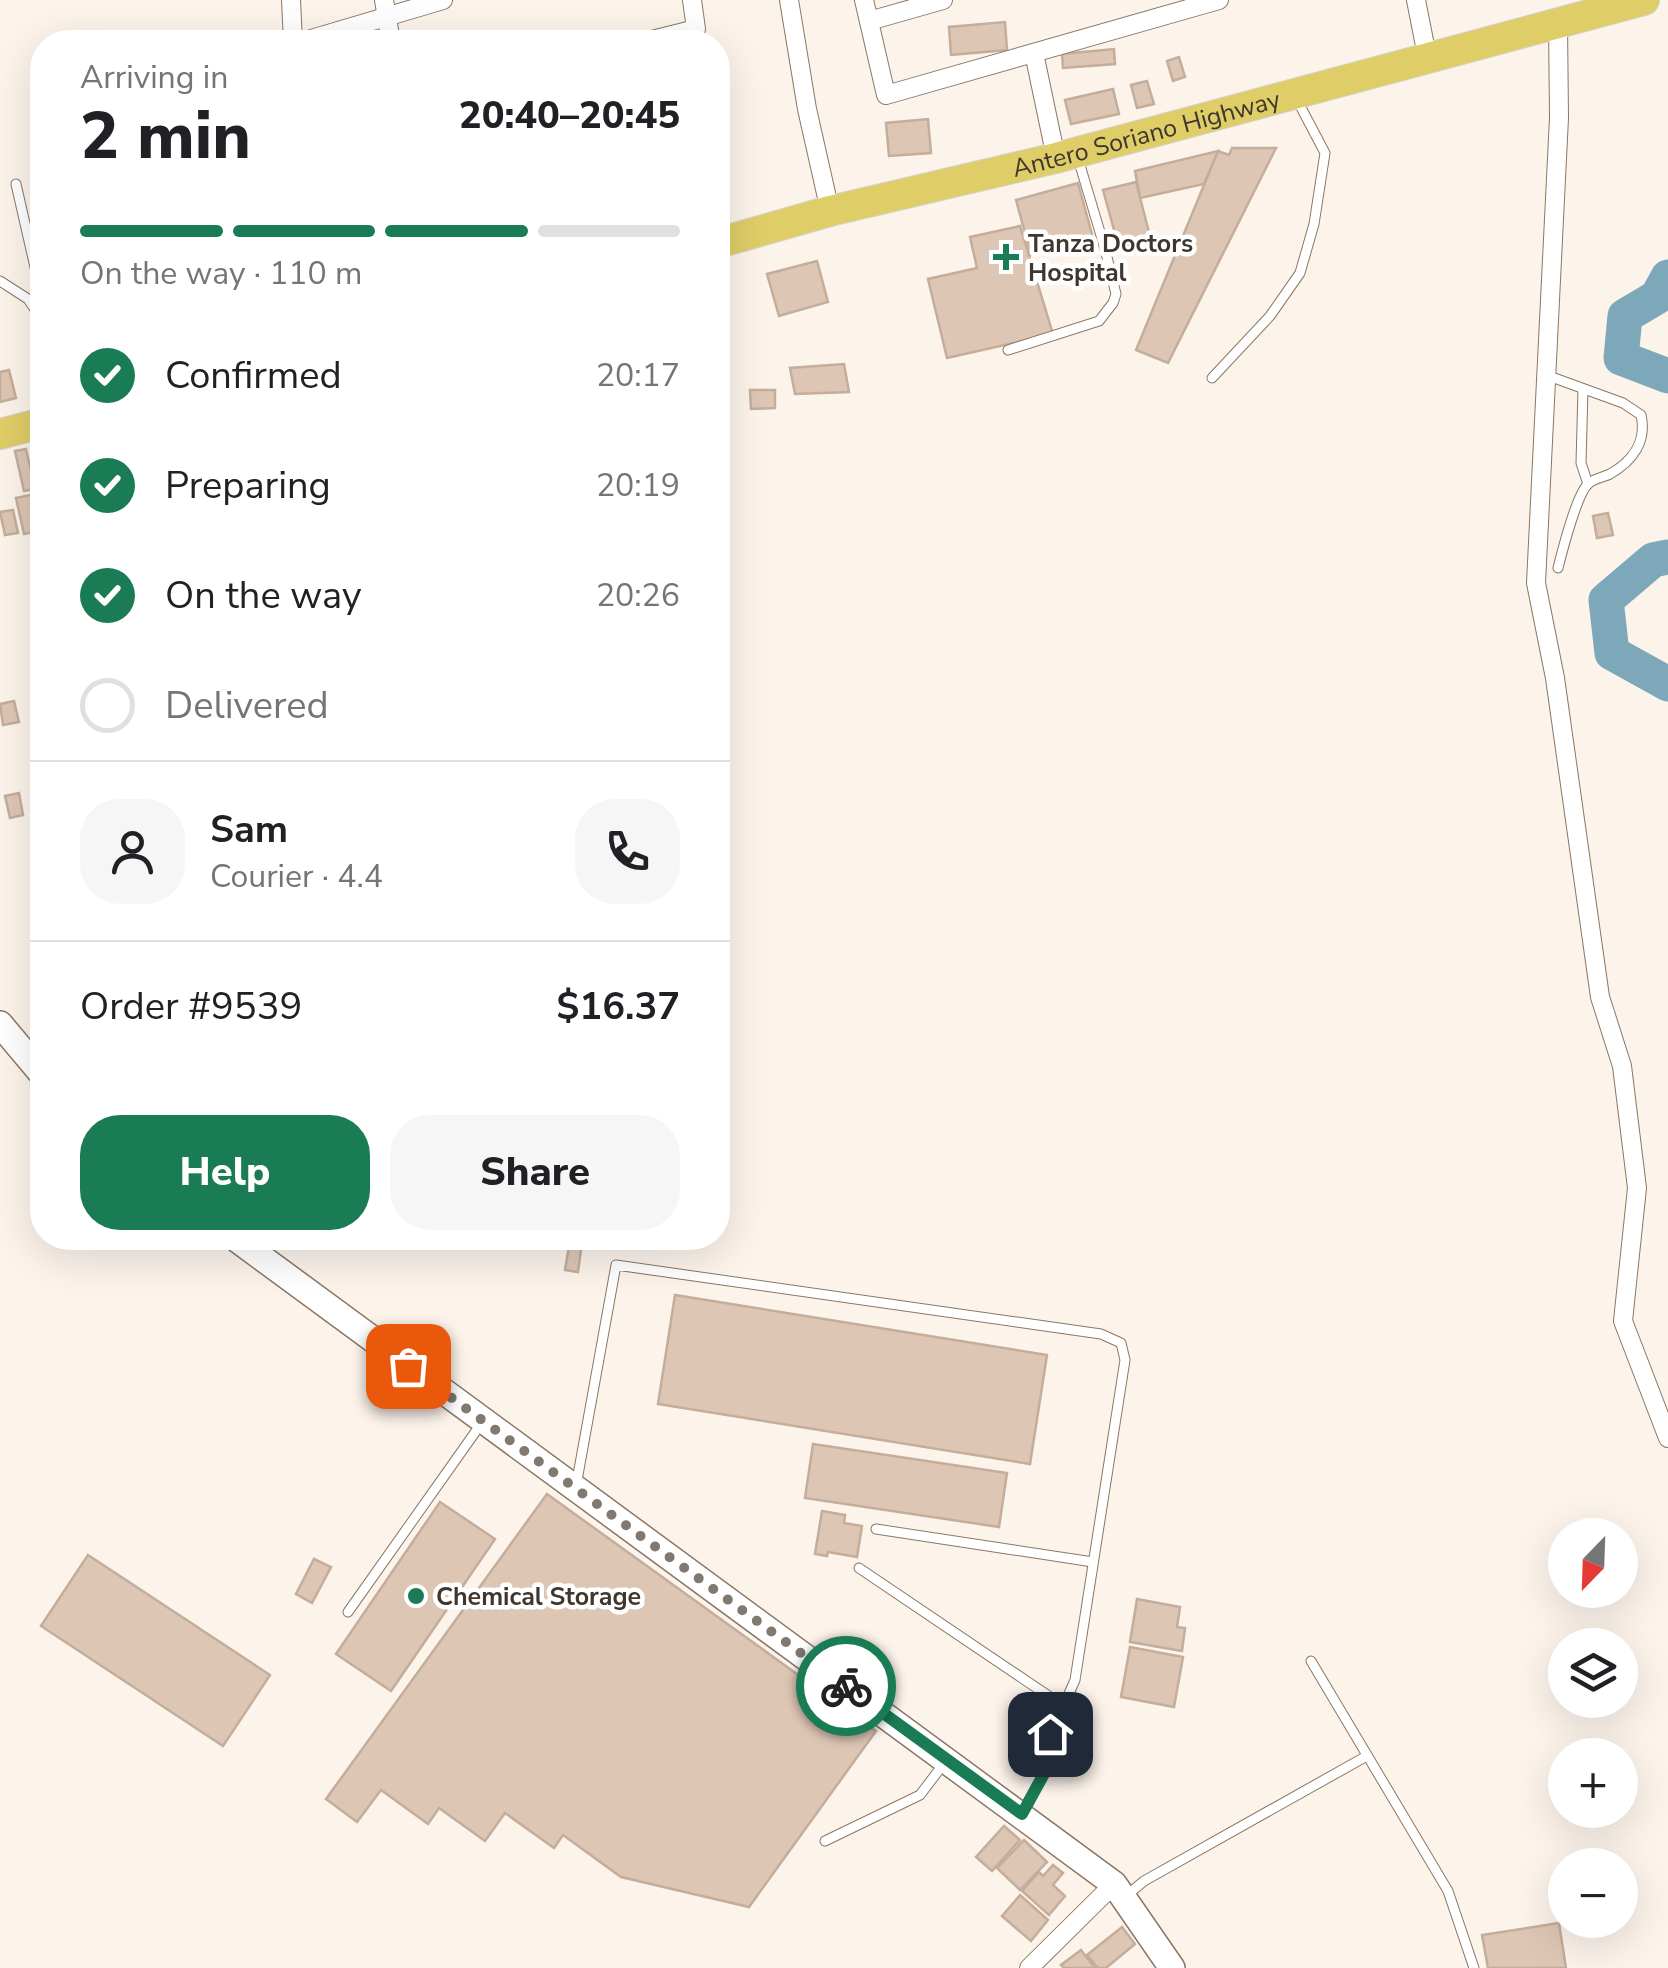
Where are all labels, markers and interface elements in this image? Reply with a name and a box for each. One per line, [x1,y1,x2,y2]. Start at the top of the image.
text: Arriving in [80,56,228,99]
street label: Antero Soriano Highway [1009,82,1284,186]
text: 20:40–20:45 [459,90,680,141]
text: 2 min [80,92,251,181]
place label: Tanza Doctors Hospital [1028,227,1193,290]
marker: Tanza Doctors Hospital [993,244,1019,270]
text: On the way · 110 m [80,252,362,295]
icon: check [80,348,135,403]
text: Confirmed [165,350,342,401]
text: 20:17 [596,354,680,397]
icon: check [80,458,135,513]
text: Preparing [165,460,331,511]
text: 20:19 [596,464,680,507]
icon: check [80,568,135,623]
text: On the way [165,570,361,621]
text: 20:26 [596,574,680,617]
text: Delivered [165,680,329,731]
button: person [80,799,185,904]
button: phone [575,799,680,904]
text: Sam [210,804,288,855]
text: Courier · 4.4 [210,855,383,898]
text: Order #9539 [80,981,302,1032]
text: $16.37 [557,981,680,1032]
button: Help [80,1115,370,1230]
button: Share [390,1115,680,1230]
pin [366,1324,451,1409]
icon: bag [381,1339,436,1394]
north arrow [1548,1518,1638,1608]
map controls [1548,1518,1638,1938]
place label: Chemical Storage [436,1580,641,1614]
marker: Chemical Storage [405,1585,427,1607]
button: layers [1548,1628,1638,1718]
courier [796,1636,896,1736]
icon: bike [819,1659,874,1714]
pin [1008,1692,1093,1777]
icon: home [1023,1707,1078,1762]
button: + [1548,1738,1638,1828]
button: − [1548,1848,1638,1938]

